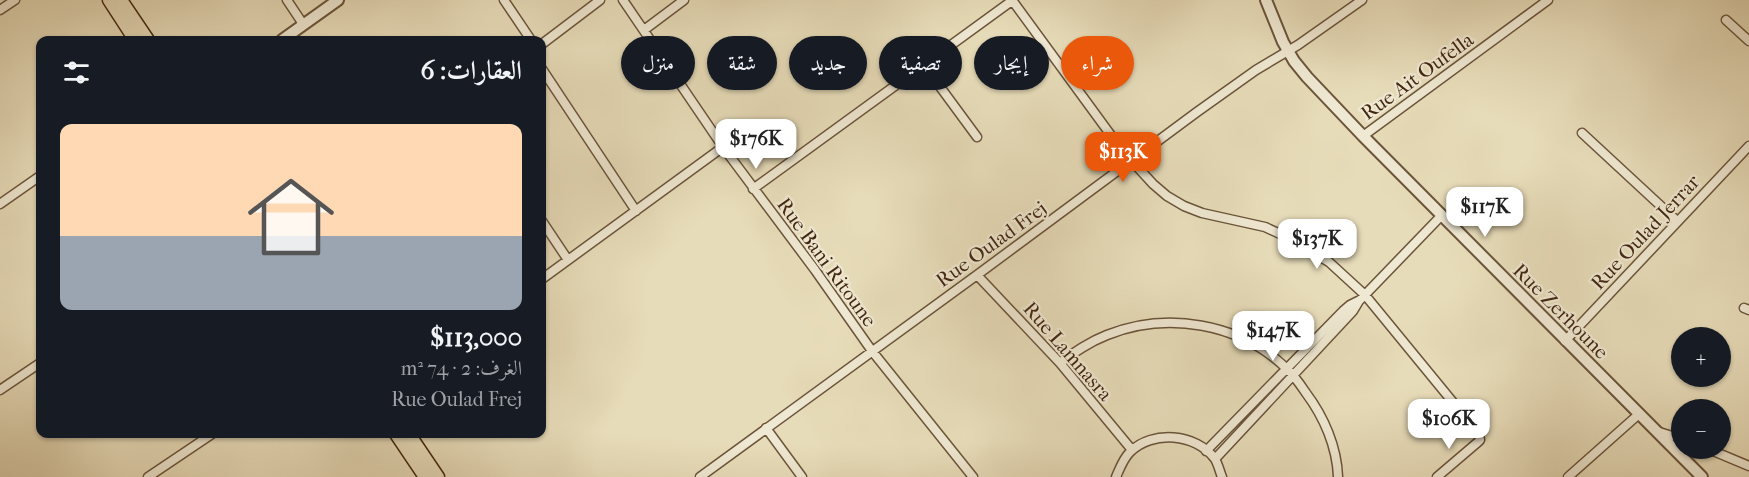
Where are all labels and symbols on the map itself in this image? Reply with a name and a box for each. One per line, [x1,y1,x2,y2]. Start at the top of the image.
street label: Rue Ait Oufella [1357,27,1479,125]
pin: $176K [714,119,798,170]
pin: $113K [1081,132,1165,183]
street label: Rue Oulad Jerrar [1586,170,1705,294]
pin: $117K [1443,187,1527,238]
street label: Rue Bani Ritoune [772,193,881,331]
street label: Rue Oulad Frej [932,197,1051,292]
pin: $137K [1275,219,1359,270]
street label: Rue Zerhoune [1508,259,1613,364]
street label: Rue Lamnasra [1018,297,1117,406]
pin: $147K [1231,311,1315,362]
pin: $106K [1407,399,1491,450]

